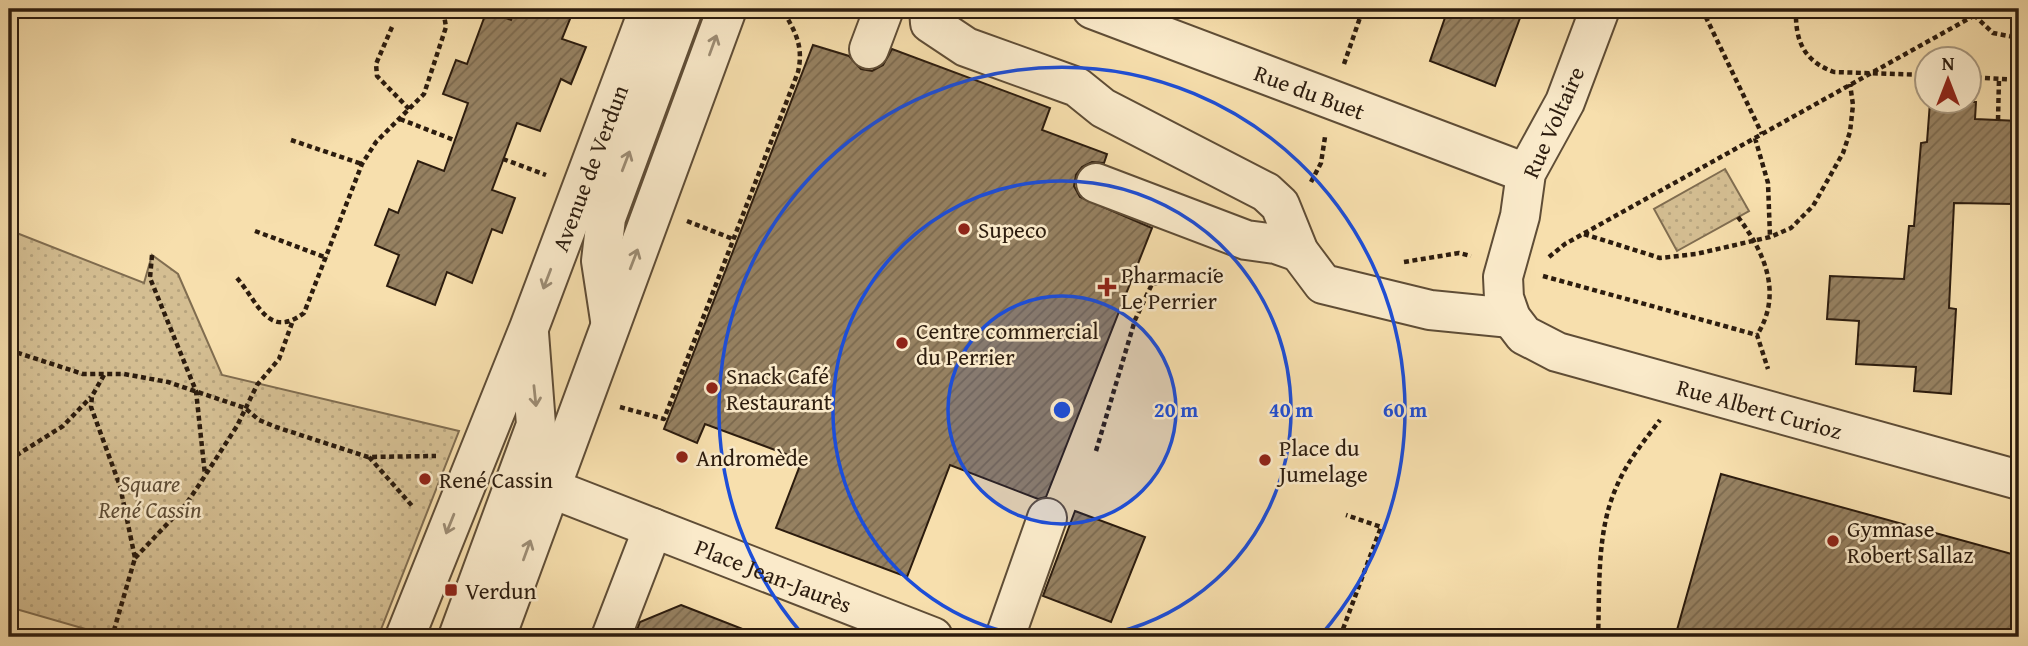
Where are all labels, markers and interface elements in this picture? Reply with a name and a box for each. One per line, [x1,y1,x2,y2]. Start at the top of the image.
one-way arrow [708,35,720,57]
north arrow [1912,46,1982,116]
text: N [1942,49,1955,77]
street label: Rue du Buet [1250,55,1370,127]
street label: Rue Voltaire [1514,61,1592,183]
street label: Avenue de Verdun [543,80,636,256]
one-way arrow [620,150,633,172]
place label: Supeco [978,213,1047,246]
marker: Supeco [956,221,972,237]
one-way arrow [629,248,642,270]
place label: Pharmacie Le Perrier [1121,258,1224,317]
one-way arrow [540,267,552,289]
marker: Pharmacie Le Perrier [1099,279,1115,295]
place label: Centre commercial du Perrier [916,314,1099,373]
marker: Centre commercial du Perrier [894,335,910,351]
place label: Snack Café Restaurant [726,359,832,418]
street label: Rue Albert Curioz [1673,369,1846,447]
marker: Snack Café Restaurant [704,380,720,396]
one-way arrow [529,384,542,406]
text: 20 m [1154,394,1198,425]
text: 40 m [1269,394,1313,425]
text: 60 m [1383,394,1427,425]
centre of rings [1050,398,1074,422]
place label: Place du Jumelage [1276,431,1368,490]
place label: Andromède [696,441,809,474]
marker: Andromède [674,449,690,465]
marker: Place du Jumelage [1257,452,1273,468]
place label: René Cassin [439,463,553,496]
park label: Square René Cassin [97,467,202,526]
marker: René Cassin [417,471,433,487]
place label: Gymnase Robert Sallaz [1847,512,1973,571]
one-way arrow [442,513,455,535]
street label: Place Jean-Jaurès [691,530,857,620]
marker: Gymnase Robert Sallaz [1825,533,1841,549]
one-way arrow [522,540,535,562]
place label: Verdun [465,574,536,607]
marker: Verdun [443,582,459,598]

